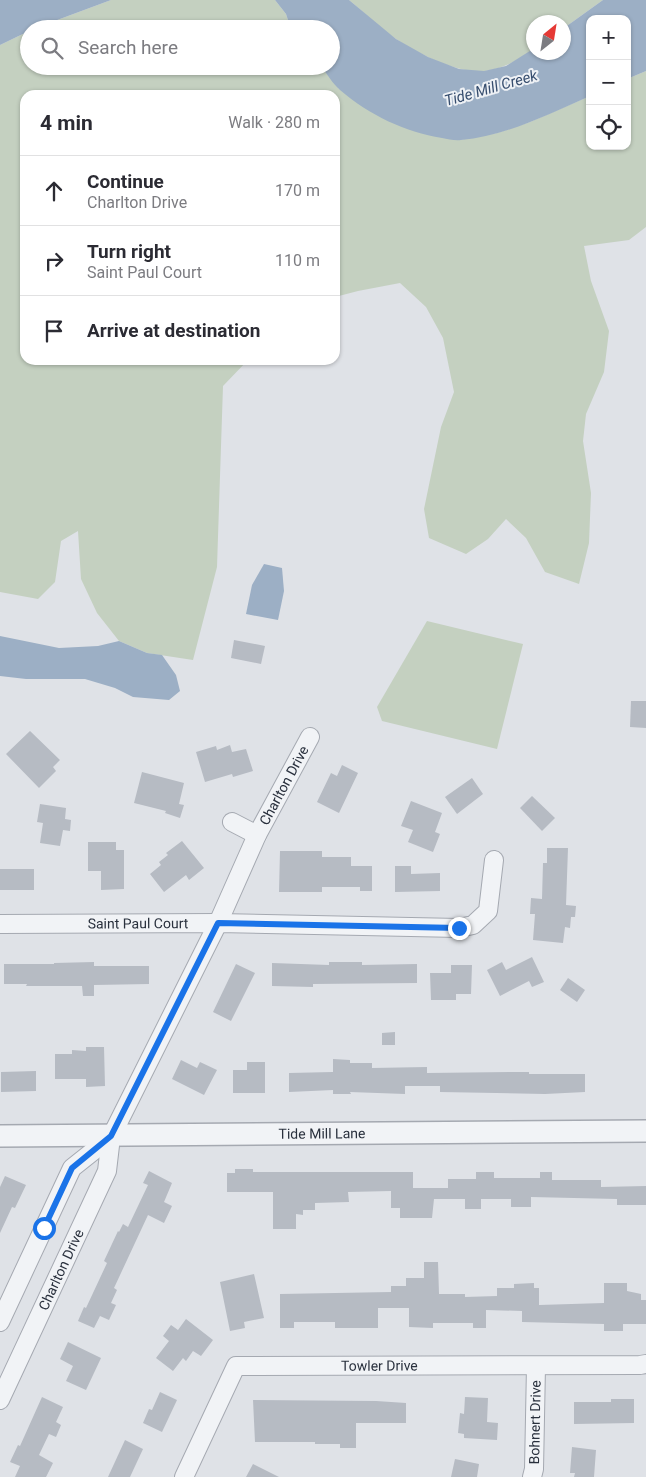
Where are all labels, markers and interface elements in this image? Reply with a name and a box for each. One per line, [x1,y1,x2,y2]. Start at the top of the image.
north arrow [526,15,571,60]
map controls [586,15,631,150]
button: + [586,15,631,60]
search box [20,20,340,75]
icon: search [38,34,66,62]
text: Search here [78,36,178,59]
button: − [586,60,631,105]
water label: Tide Mill Creek [442,66,540,110]
button: locate [586,105,631,150]
text: 4 min [40,111,93,135]
text: Walk · 280 m [228,113,320,132]
text: Continue [87,170,164,193]
icon: ahead [40,177,68,205]
text: 170 m [275,181,320,200]
text: Charlton Drive [87,193,187,212]
text: Turn right [87,240,171,263]
icon: right [40,247,68,275]
text: 110 m [275,251,320,270]
text: Saint Paul Court [87,263,202,282]
icon: arrive [40,317,68,345]
text: Arrive at destination [87,319,260,342]
street label: Charlton Drive [256,743,312,828]
street label: Saint Paul Court [88,915,189,932]
route end [448,917,471,940]
street label: Tide Mill Lane [278,1125,365,1142]
route start [33,1217,56,1240]
street label: Charlton Drive [35,1226,87,1313]
street label: Towler Drive [341,1358,418,1374]
street label: Bohnert Drive [526,1380,544,1465]

